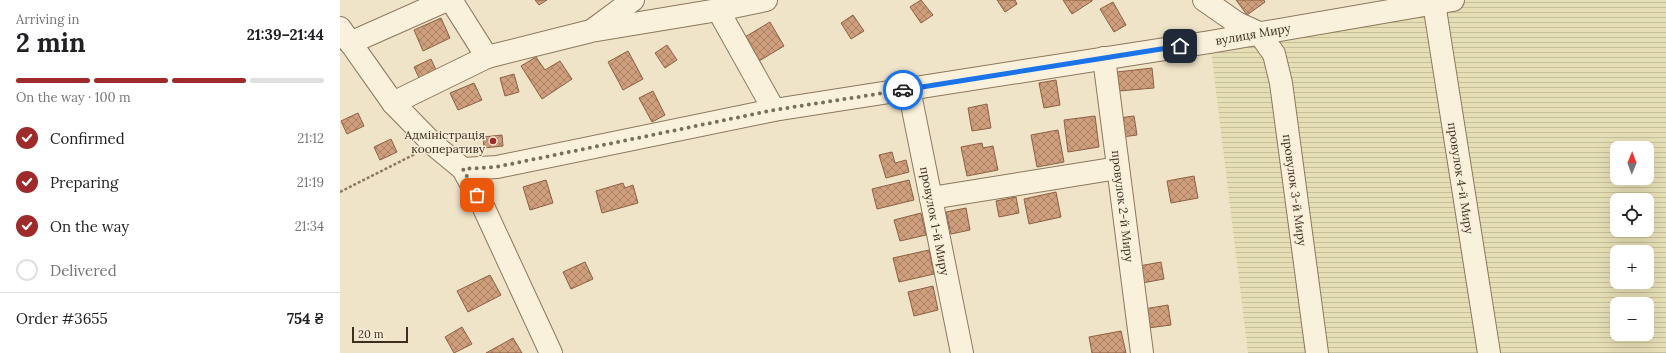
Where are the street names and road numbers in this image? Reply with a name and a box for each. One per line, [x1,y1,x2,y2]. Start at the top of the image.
street label: вулиця Миру [1214,20,1292,48]
street label: провулок 4-й Миру [1445,121,1477,236]
street label: провулок 3-й Миру [1280,133,1310,248]
street label: провулок 2-й Миру [1109,149,1137,263]
street label: провулок 1-й Миру [917,165,953,277]

